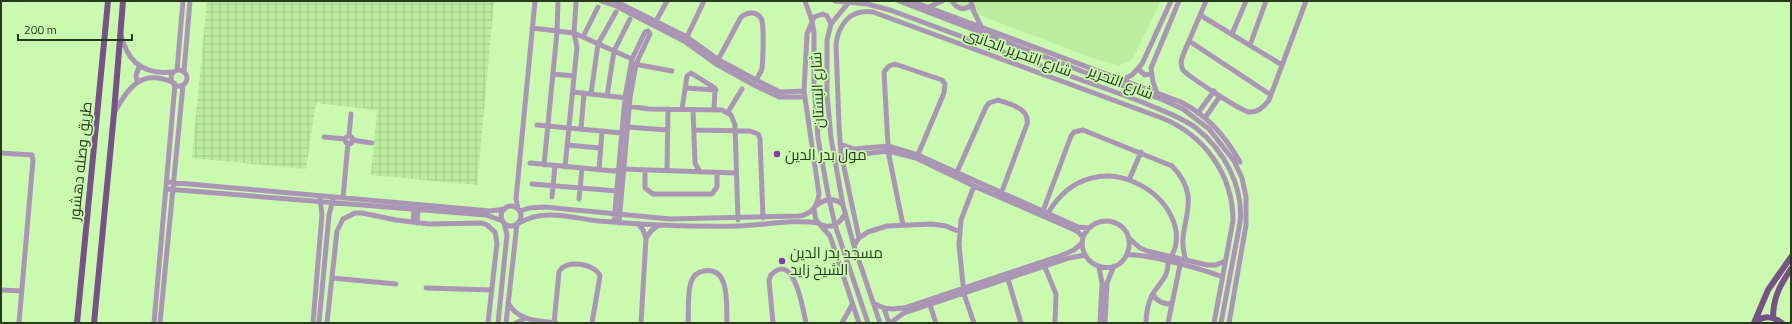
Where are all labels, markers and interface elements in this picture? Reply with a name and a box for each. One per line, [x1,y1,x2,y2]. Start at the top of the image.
scale bar [18,16,132,42]
text: 200 m [24,20,57,39]
street label: شارع التحرير الجانبى [961,22,1075,82]
street label: شارع البستان [804,51,830,129]
street label: شارع التحرير [1084,59,1157,105]
street label: طريق وصله دهشور [62,100,98,223]
place label: مول بدر الدين [785,143,867,166]
marker: مول بدر الدين [772,149,782,159]
place label: مسجد بدر الدين الشيخ زايد [790,241,883,281]
marker: مسجد بدر الدين الشيخ زايد [777,256,787,266]

